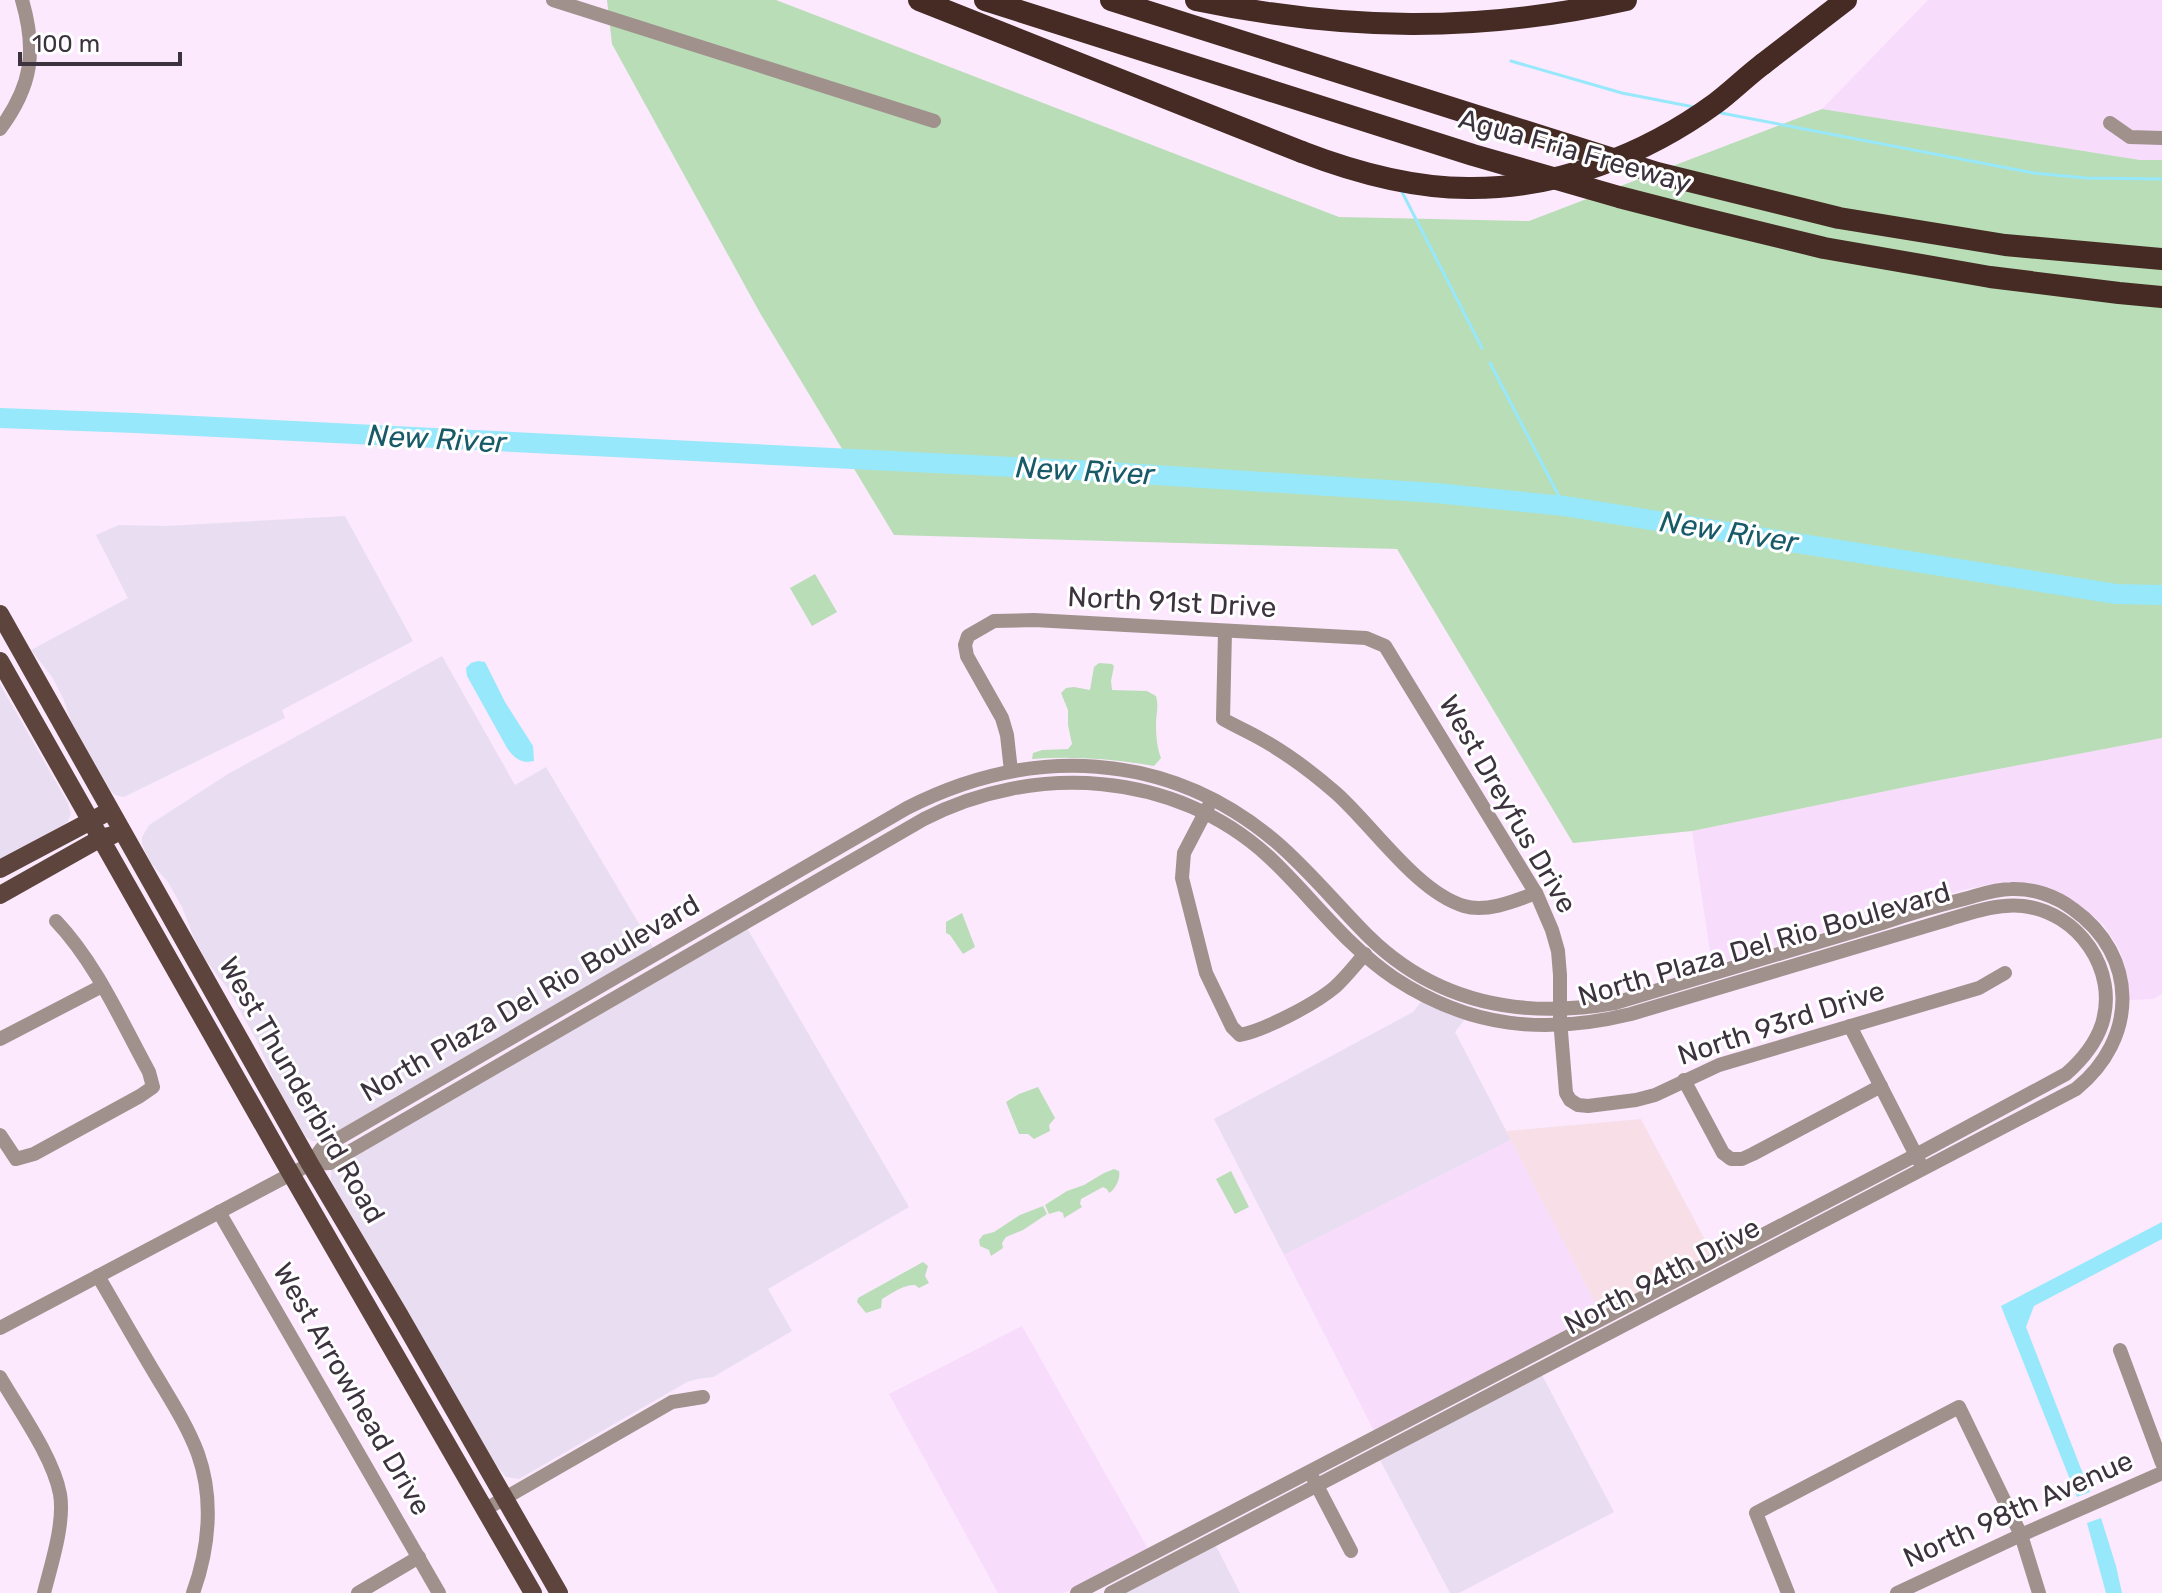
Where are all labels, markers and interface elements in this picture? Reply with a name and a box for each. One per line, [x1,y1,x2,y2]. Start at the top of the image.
scale bar [20,16,180,66]
text: 100 m [32,30,100,58]
street label: Agua Fria Freeway [1455,102,1695,200]
water label: New River [366,417,509,461]
water label: New River [1014,449,1157,493]
water label: New River [1657,503,1802,561]
street label: North 91st Drive [1067,580,1277,624]
street label: West Dreyfus Drive [1432,689,1584,919]
street label: North Plaza Del Rio Boulevard [1574,875,1954,1013]
street label: North Plaza Del Rio Boulevard [355,887,705,1109]
street label: West Thunderbird Road [212,951,392,1229]
street label: North 93rd Drive [1674,974,1888,1072]
street label: North 94th Drive [1559,1211,1765,1341]
street label: West Arrowhead Drive [266,1257,438,1521]
street label: North 98th Avenue [1898,1444,2138,1574]

